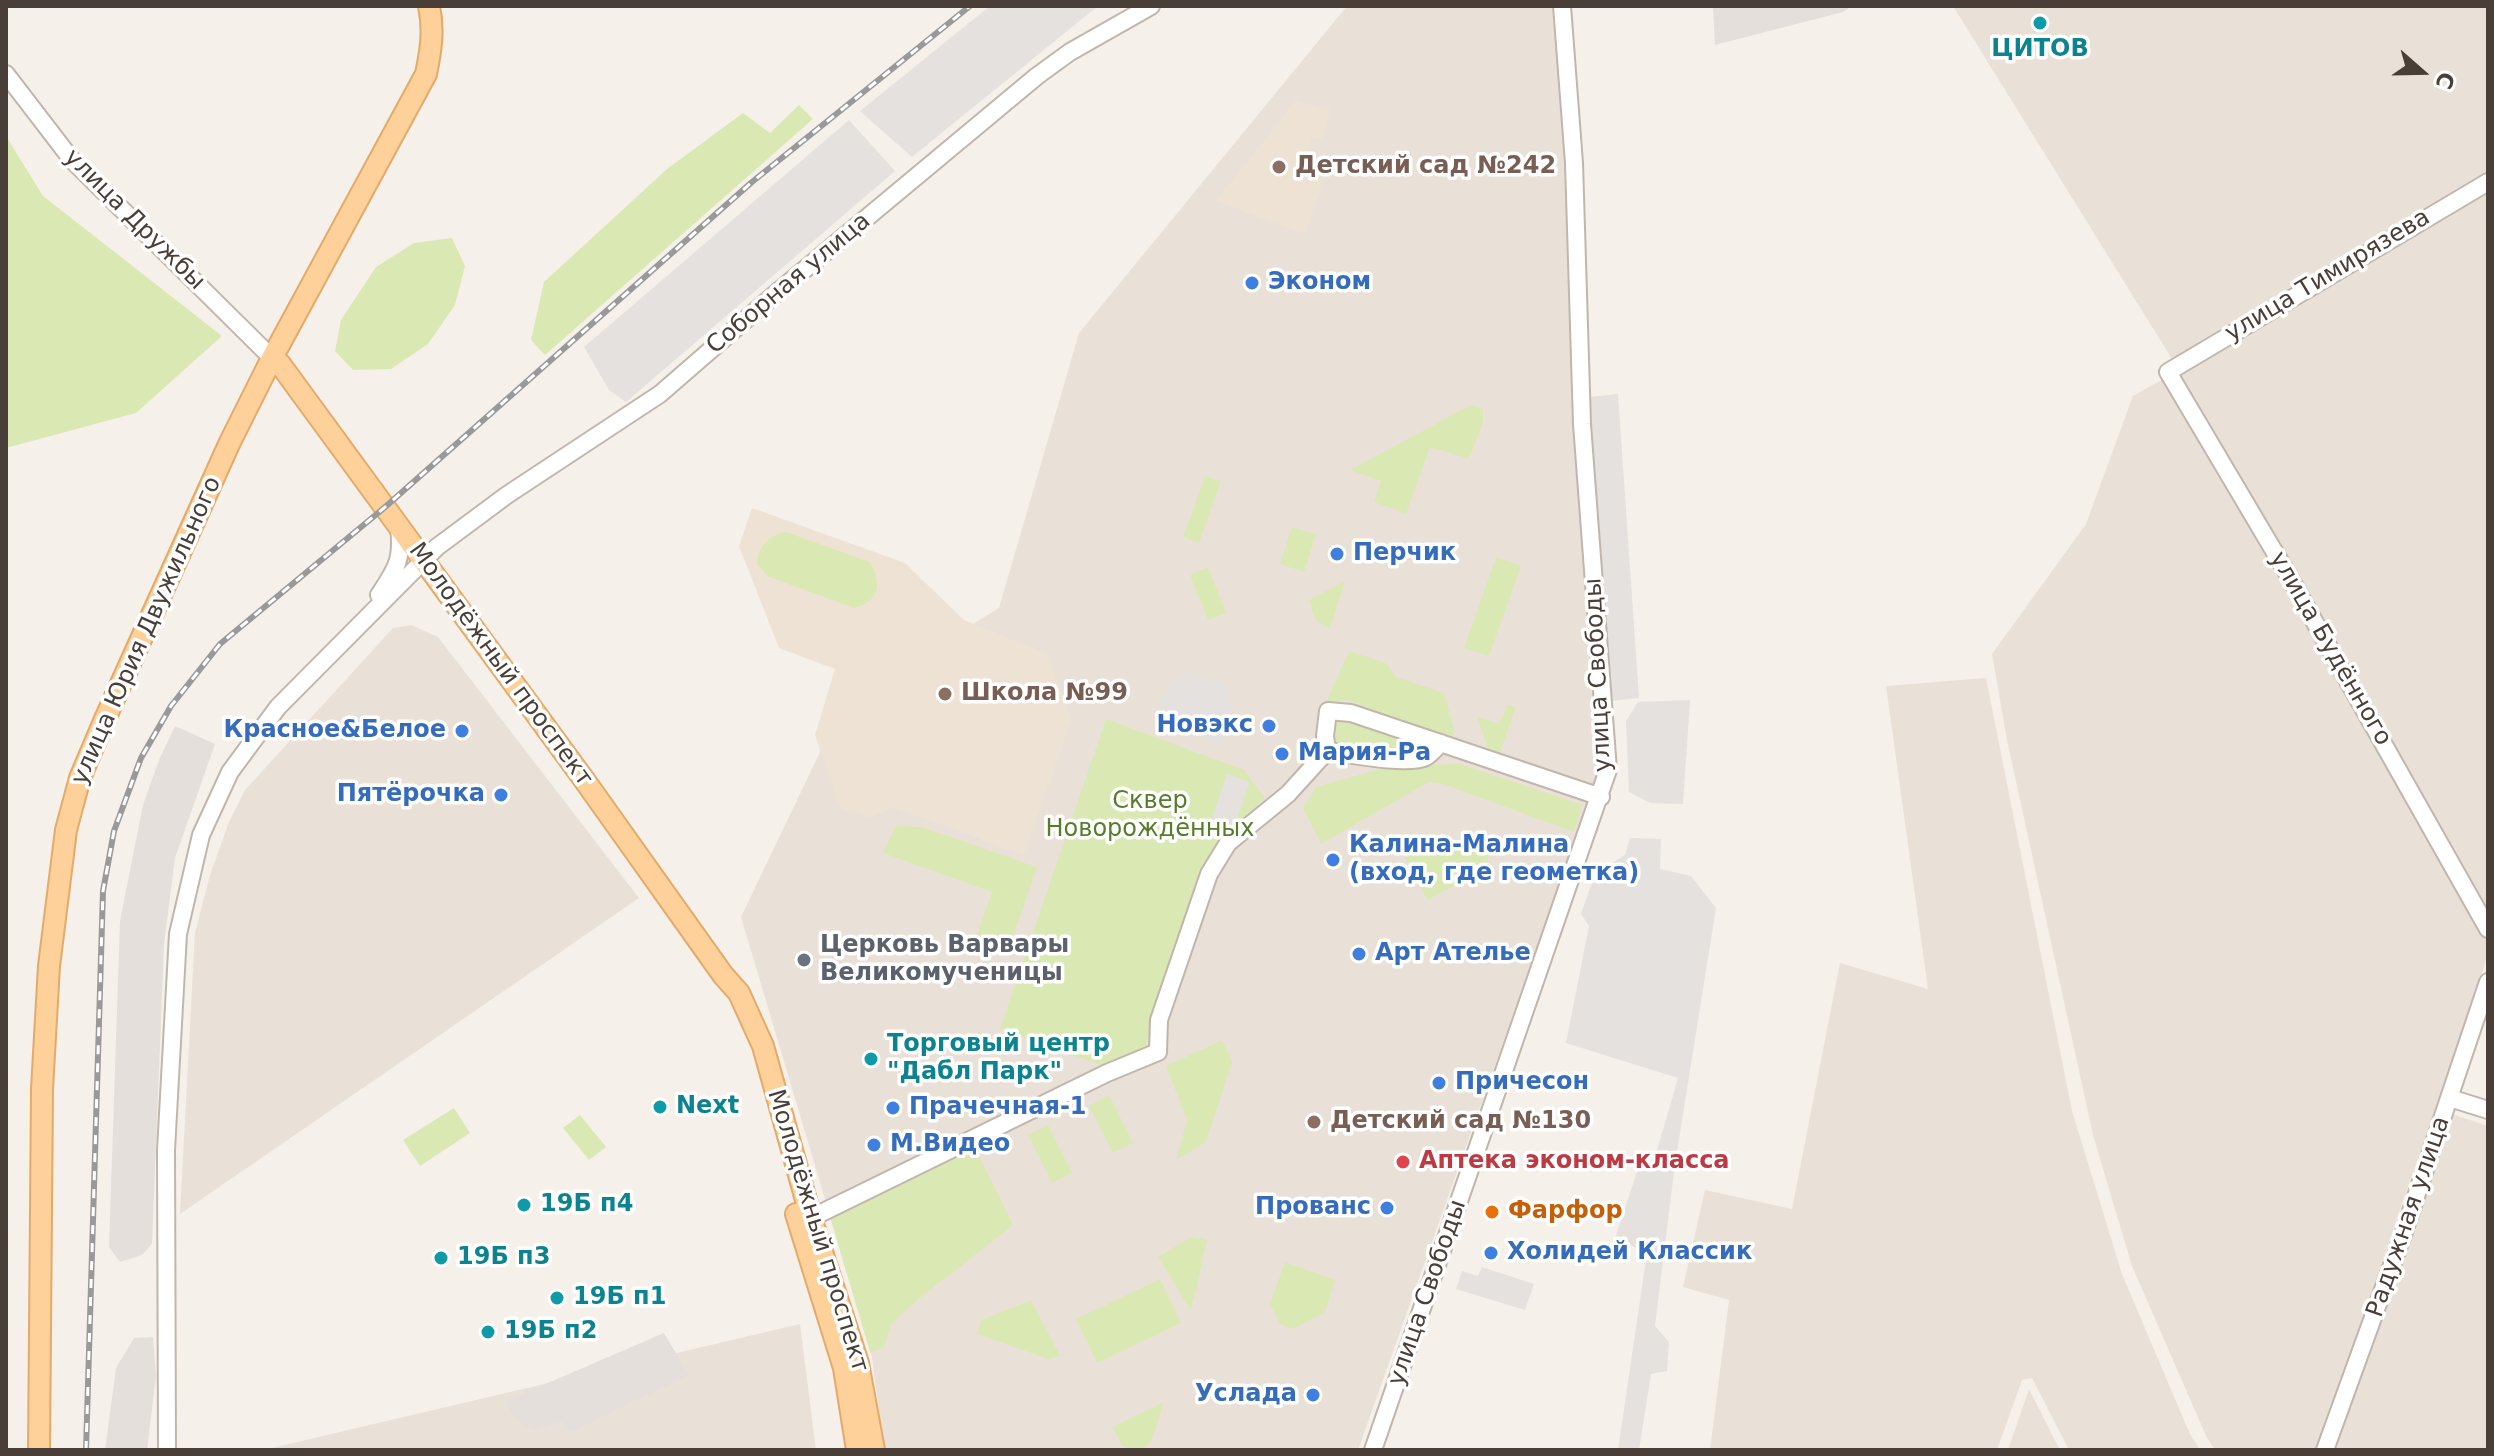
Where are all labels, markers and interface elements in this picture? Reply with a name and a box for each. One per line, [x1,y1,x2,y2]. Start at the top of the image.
marker: ЦИТОВ [2031,14,2049,32]
north arrow [2382,32,2462,112]
place label: ЦИТОВ [1991,36,2089,64]
text: С [2431,69,2460,92]
street label: улица Дружбы [58,144,210,296]
place label: Детский сад №242 [1295,153,1556,181]
marker: Детский сад №242 [1270,158,1288,176]
street label: улица Тимирязева [2220,203,2436,349]
street label: Соборная улица [701,207,877,361]
place label: Эконом [1268,269,1371,297]
marker: Эконом [1243,274,1261,292]
street label: улица Юрия Двужильного [66,473,228,789]
street label: Молодёжный проспект [402,538,598,792]
place label: Перчик [1353,540,1456,568]
marker: Перчик [1328,545,1346,563]
street label: улица Будённого [2263,547,2397,751]
street label: улица Свободы [1580,577,1618,773]
place label: Школа №99 [961,680,1128,708]
marker: Школа №99 [936,685,954,703]
place label: Новэкс [1156,712,1253,740]
place label: Красное&Белое [224,717,446,745]
marker: Новэкс [1260,717,1278,735]
marker: Красное&Белое [453,722,471,740]
place label: Мария-Ра [1298,740,1431,768]
marker: Мария-Ра [1273,745,1291,763]
place label: Пятёрочка [337,781,485,809]
marker: Пятёрочка [492,786,510,804]
park label: Сквер Новорождённых [1046,788,1254,844]
place label: Калина-Малина (вход, где геометка) [1349,832,1639,888]
marker: Калина-Малина (вход, где геометка) [1324,851,1342,869]
place label: Церковь Варвары Великомученицы [820,932,1069,988]
place label: Арт Ателье [1375,940,1531,968]
marker: Арт Ателье [1350,945,1368,963]
marker: Церковь Варвары Великомученицы [795,951,813,969]
place label: Торговый центр "Дабл Парк" [887,1031,1110,1087]
marker: Торговый центр "Дабл Парк" [862,1050,880,1068]
place label: Причесон [1455,1069,1589,1097]
marker: Причесон [1430,1074,1448,1092]
street label: Молодёжный проспект [760,1086,874,1376]
place label: Next [676,1093,739,1121]
place label: Прачечная-1 [909,1094,1087,1122]
marker: Next [651,1098,669,1116]
marker: Прачечная-1 [884,1099,902,1117]
place label: Детский сад №130 [1330,1108,1591,1136]
marker: Детский сад №130 [1305,1113,1323,1131]
street label: Радужная улица [2361,1113,2457,1321]
place label: М.Видео [890,1131,1010,1159]
marker: М.Видео [865,1136,883,1154]
place label: Аптека эконом-класса [1419,1148,1730,1176]
marker: Аптека эконом-класса [1394,1153,1412,1171]
place label: 19Б п4 [540,1191,633,1219]
place label: Прованс [1255,1194,1371,1222]
marker: 19Б п4 [515,1196,533,1214]
street label: улица Свободы [1383,1196,1473,1390]
place label: Фарфор [1508,1198,1623,1226]
marker: Прованс [1378,1199,1396,1217]
marker: Фарфор [1483,1203,1501,1221]
place label: Холидей Классик [1507,1239,1752,1267]
place label: 19Б п3 [457,1244,550,1272]
marker: Холидей Классик [1482,1244,1500,1262]
marker: 19Б п3 [432,1249,450,1267]
place label: 19Б п1 [573,1284,666,1312]
marker: 19Б п1 [548,1289,566,1307]
place label: 19Б п2 [504,1318,597,1346]
marker: 19Б п2 [479,1323,497,1341]
place label: Услада [1195,1381,1297,1409]
marker: Услада [1304,1386,1322,1404]

